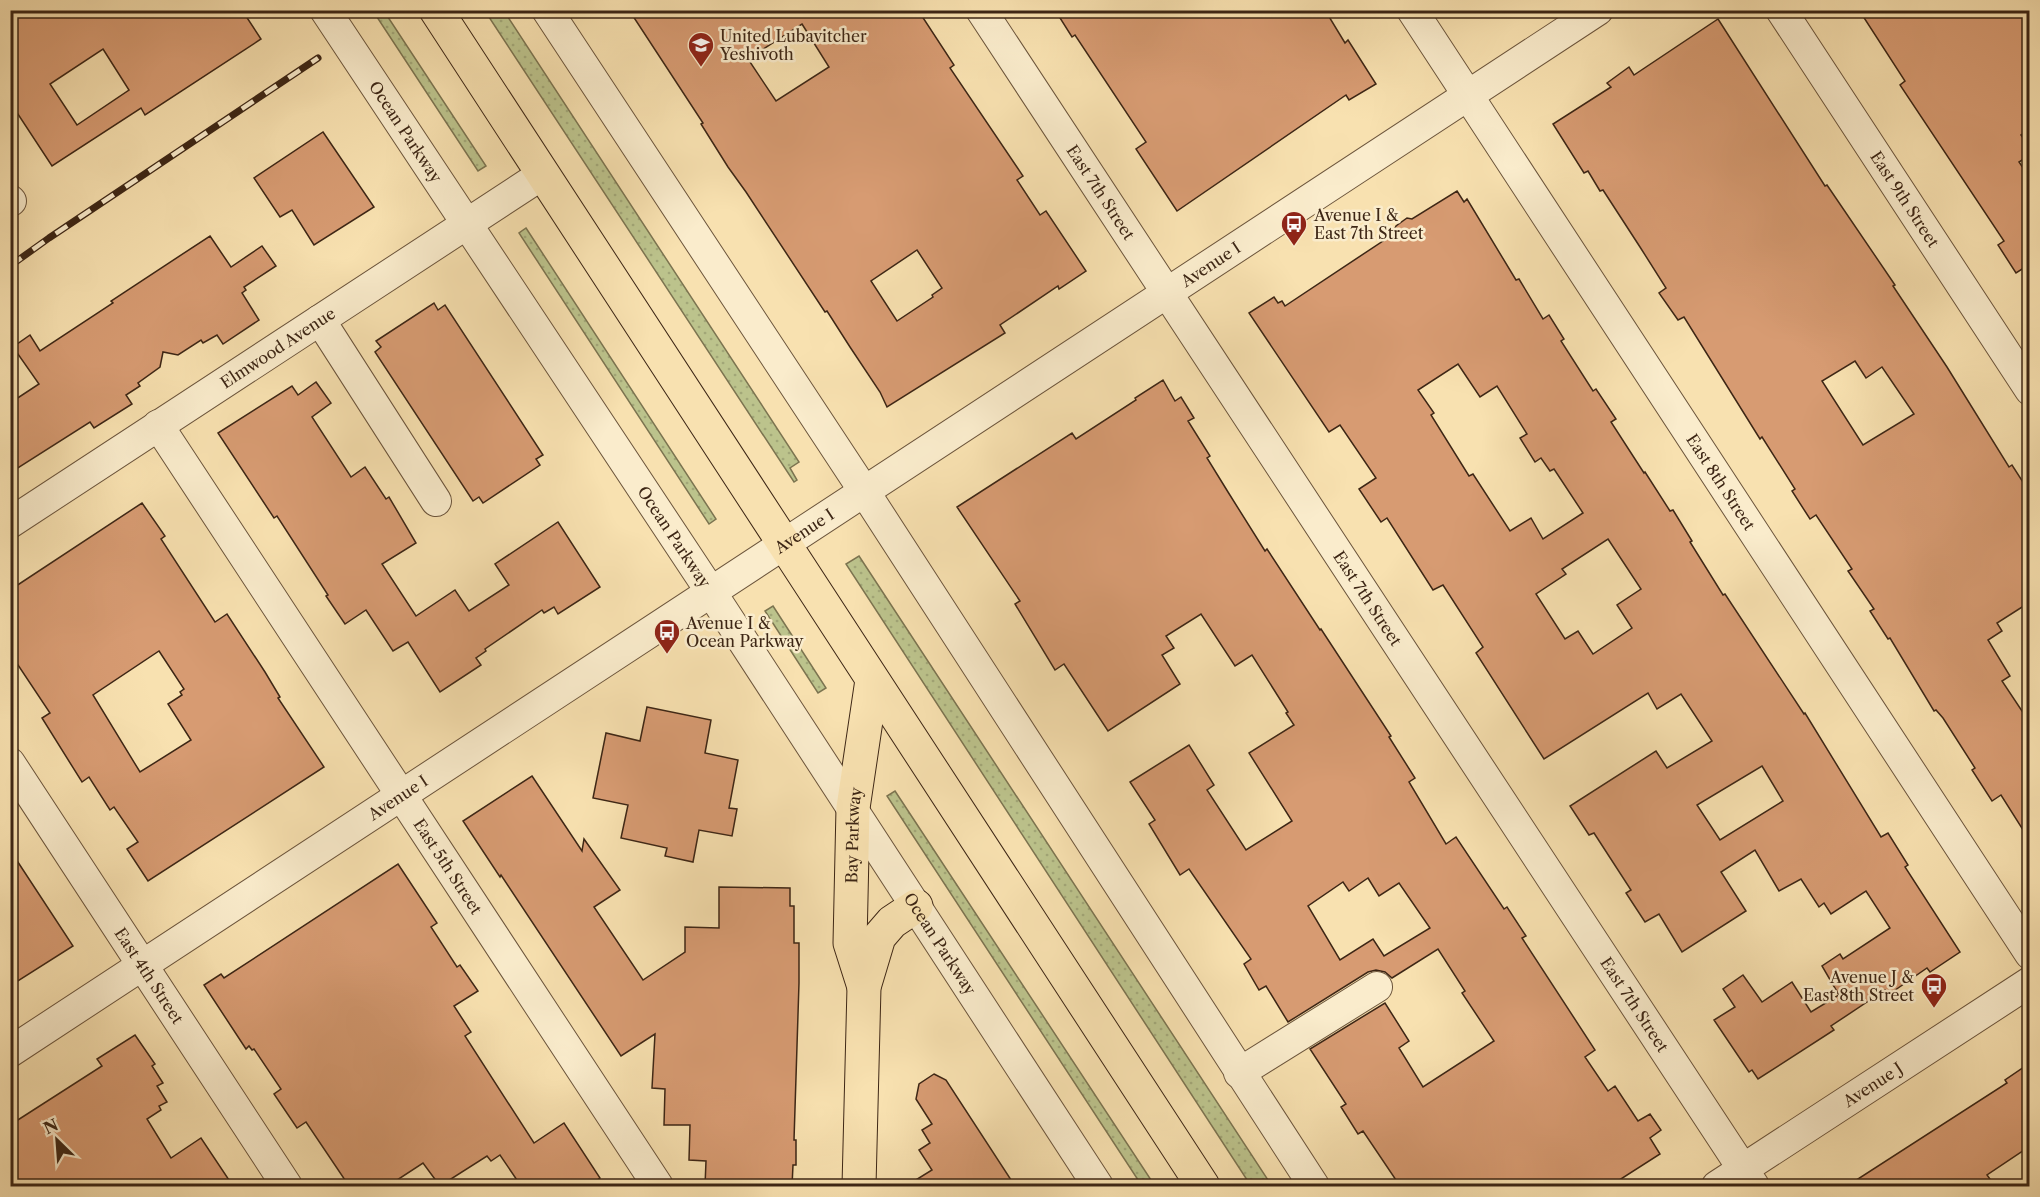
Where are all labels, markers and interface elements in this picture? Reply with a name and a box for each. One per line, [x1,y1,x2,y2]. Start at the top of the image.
place label: United Lubavitcher Yeshivoth [719,26,867,64]
school or university icon: United Lubavitcher Yeshivoth [686,30,716,68]
street label: Ocean Parkway [365,77,447,187]
street label: East 7th Street [1062,141,1139,244]
street label: East 9th Street [1866,147,1944,251]
place label: Avenue I & East 7th Street [1313,205,1424,243]
bus stop icon: Avenue I & East 7th Street [1279,209,1309,247]
street label: Avenue I [1176,237,1244,292]
street label: Elmwood Avenue [217,303,339,393]
street label: East 8th Street [1682,430,1760,534]
street label: Ocean Parkway [633,482,716,592]
street label: Avenue I [770,504,838,558]
street label: East 7th Street [1329,547,1406,650]
place label: Avenue I & Ocean Parkway [685,613,805,651]
bus stop icon: Avenue I & Ocean Parkway [652,617,682,655]
street label: Avenue I [364,771,432,825]
street label: Bay Parkway [841,785,866,883]
street label: East 5th Street [409,815,487,918]
street label: Ocean Parkway [900,889,981,999]
street label: East 4th Street [110,924,188,1028]
street label: East 7th Street [1596,953,1673,1056]
place label: Avenue J & East 8th Street [1803,967,1914,1005]
bus stop icon: Avenue J & East 8th Street [1919,971,1949,1009]
street label: Avenue J [1838,1058,1906,1112]
north arrow [27,1110,87,1170]
text: N [40,1114,61,1138]

